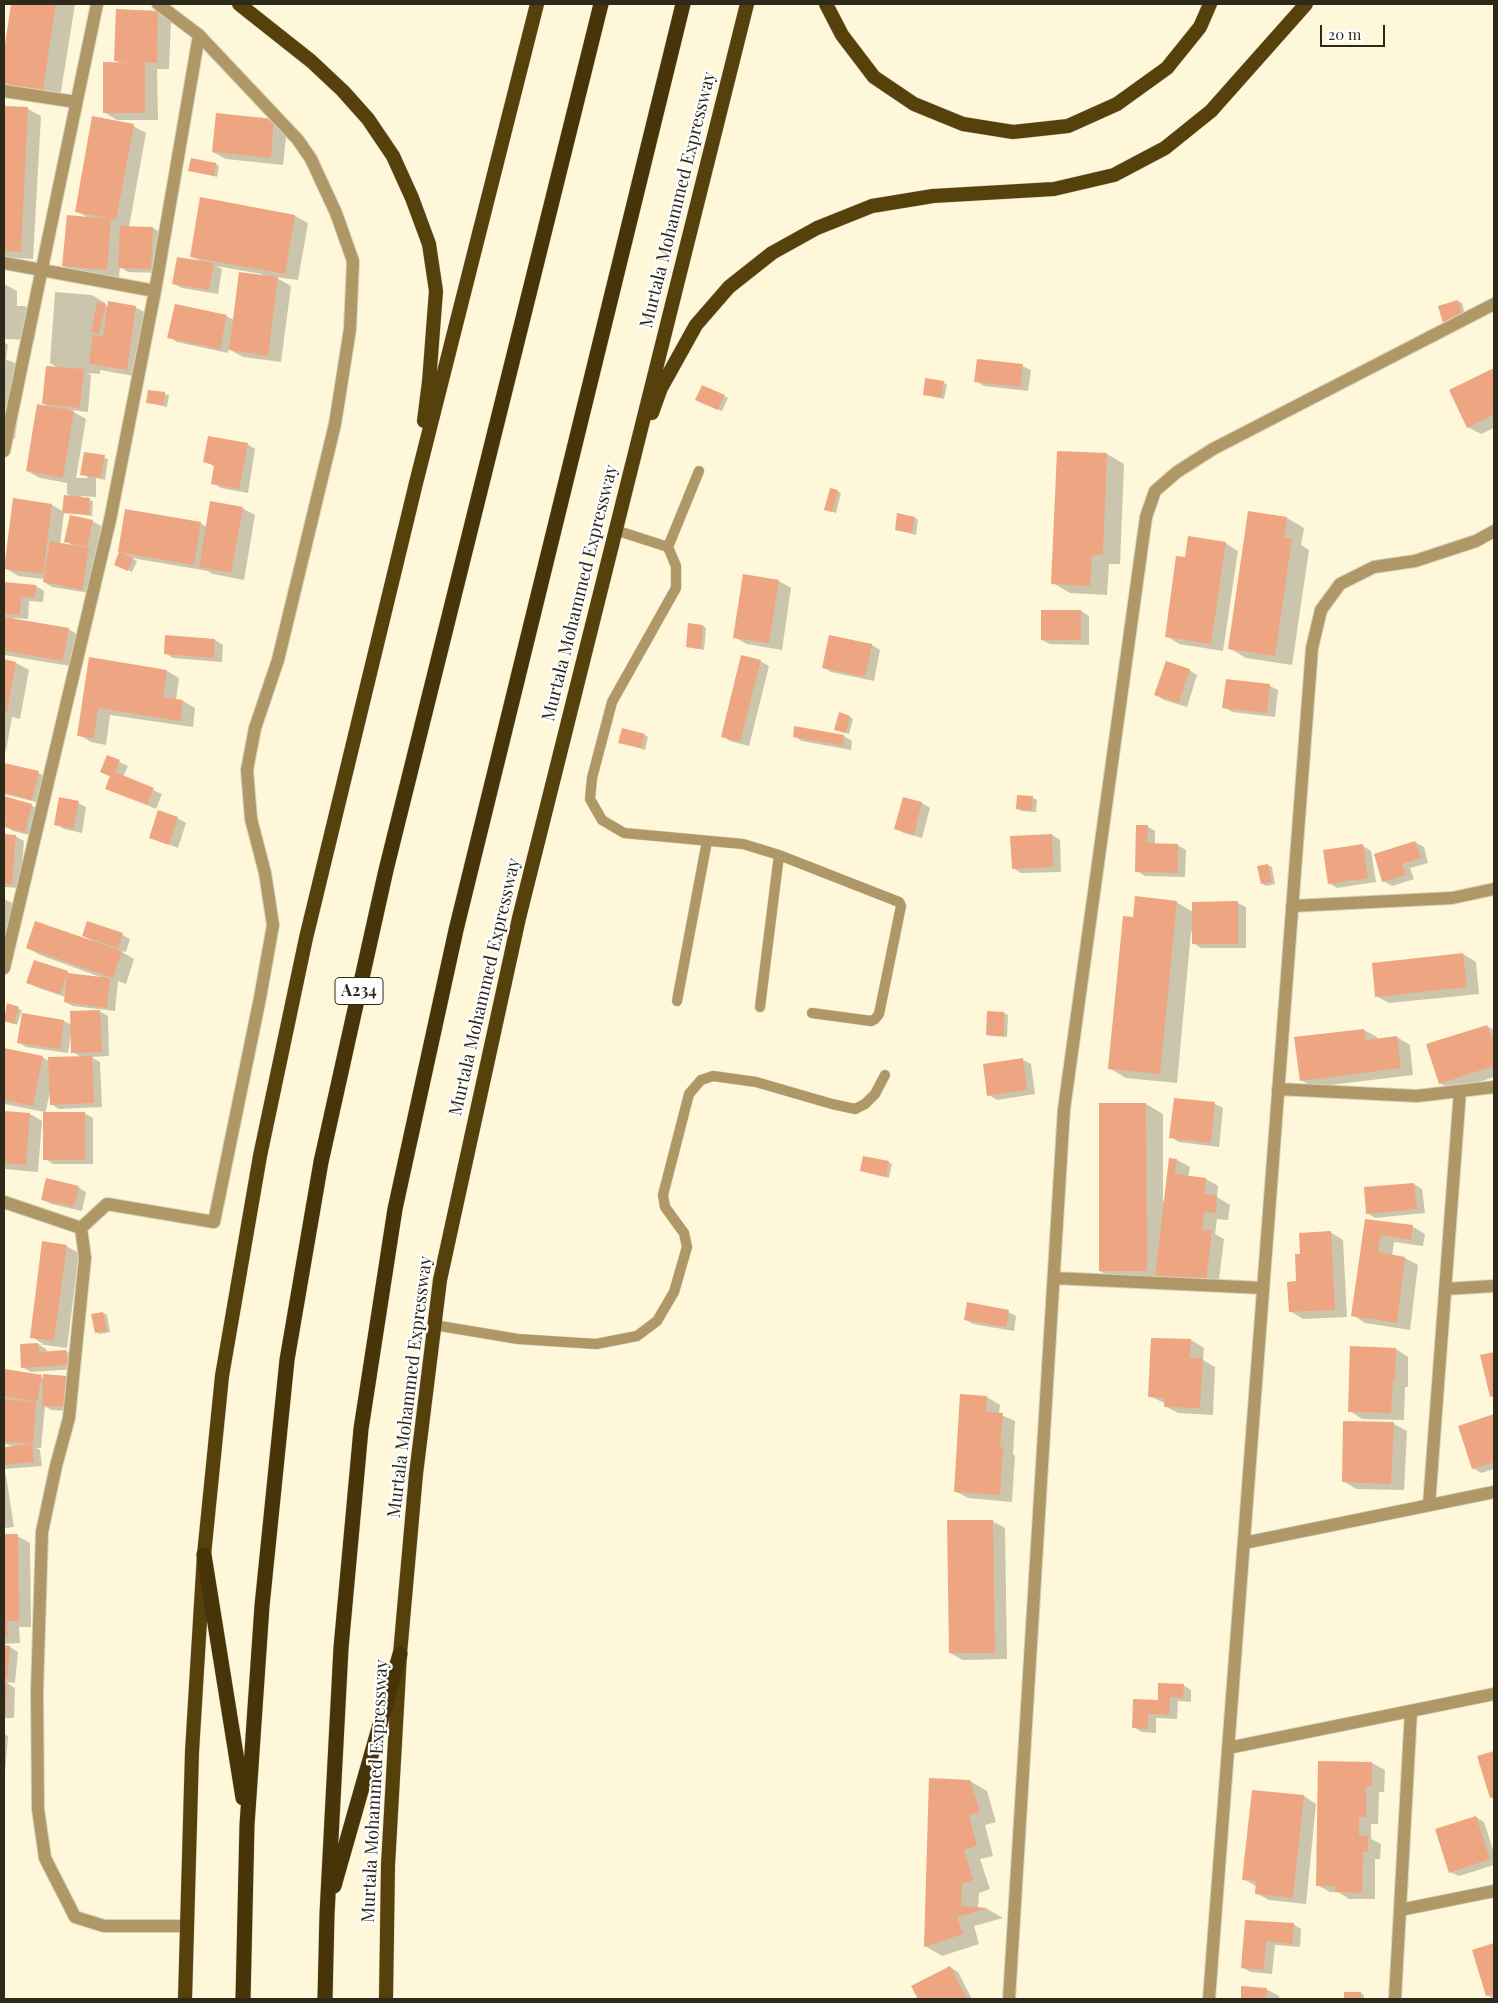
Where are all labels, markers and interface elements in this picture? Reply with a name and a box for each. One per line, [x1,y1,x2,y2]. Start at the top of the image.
scale bar [1323,15,1388,47]
text: 20 m [1328,24,1361,44]
street label: Murtala Mohammed Expressway [636,69,720,331]
street label: Murtala Mohammed Expressway [538,462,622,724]
street label: Murtala Mohammed Expressway [445,856,525,1118]
road number: A234 [335,978,383,1004]
street label: Murtala Mohammed Expressway [383,1255,437,1519]
street label: Murtala Mohammed Expressway [357,1659,393,1923]

